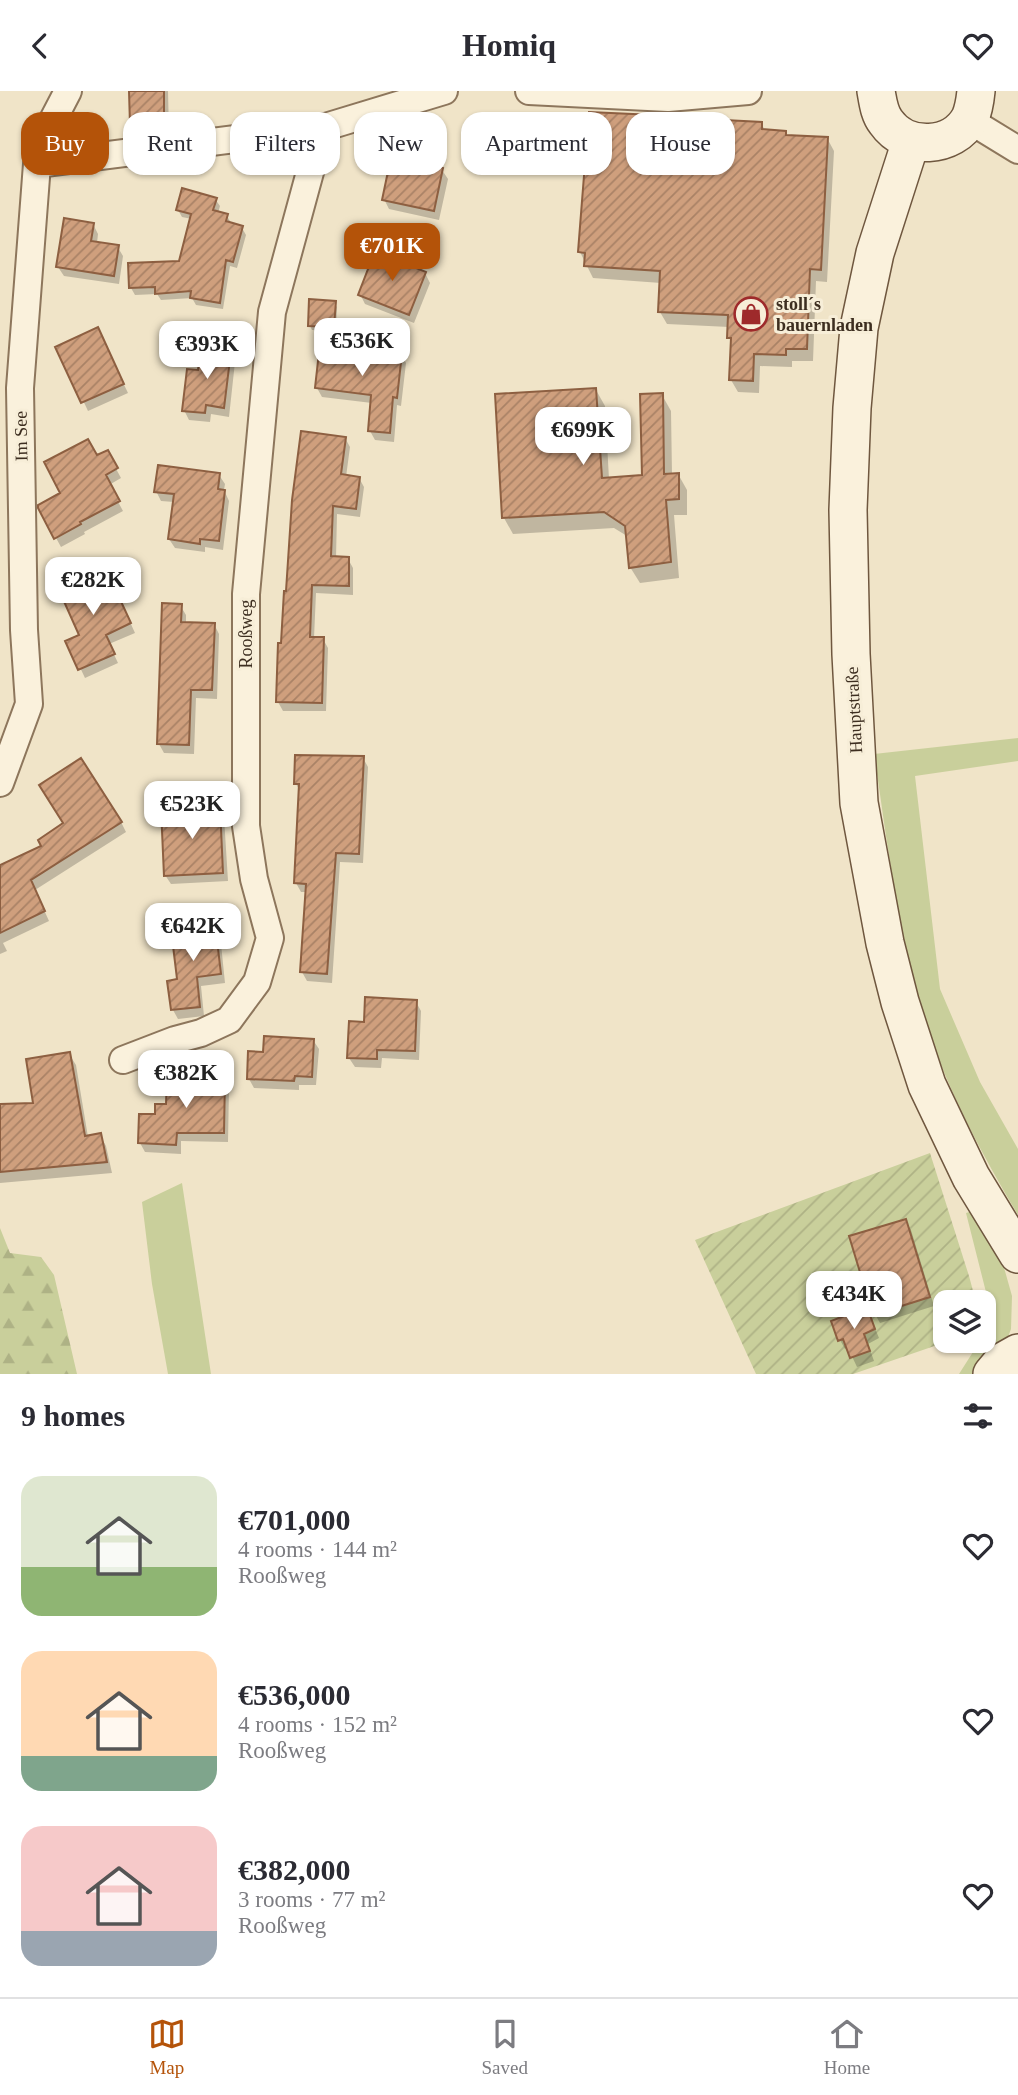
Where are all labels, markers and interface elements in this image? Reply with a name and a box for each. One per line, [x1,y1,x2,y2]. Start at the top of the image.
icon: back [21,27,59,65]
text: Homiq [462,27,556,63]
icon: heart [959,27,997,65]
chip: Buy [21,112,109,175]
chip: Rent [123,112,216,175]
chip: Filters [230,112,340,175]
chip: New [354,112,447,175]
chip: Apartment [461,112,612,175]
chip: House [626,112,735,175]
pin: €701K [343,223,441,283]
text: €701K [360,233,424,258]
place label: stoll´s bauernladen [776,294,873,335]
shop icon: stoll´s bauernladen [732,295,770,333]
pin: €536K [313,319,411,378]
pin: €393K [158,321,256,381]
text: €536K [330,328,394,353]
text: €393K [175,331,239,356]
pin: €699K [534,407,632,467]
street label: Im See [11,411,31,461]
text: €699K [551,417,615,442]
pin: €282K [44,557,142,617]
text: €282K [61,567,125,592]
street label: Rooßweg [236,600,256,669]
street label: Hauptstraße [842,666,866,754]
pin: €523K [143,781,241,841]
text: €523K [160,791,224,816]
pin: €642K [144,903,242,963]
text: €642K [161,913,225,938]
pin: €382K [137,1051,235,1110]
text: €382K [154,1060,218,1085]
pin: €434K [805,1271,903,1331]
text: €434K [822,1281,886,1306]
map controls [933,1290,996,1353]
button: layers [933,1290,996,1353]
icon: filters [959,1397,997,1435]
text: 9 homes [21,1399,125,1432]
text: €701,000 [238,1503,351,1536]
icon: home [77,1504,161,1588]
icon: heart [959,1527,997,1565]
text: 4 rooms · 144 m² [238,1537,397,1562]
text: Rooßweg [238,1563,326,1588]
text: €536,000 [238,1678,351,1711]
icon: home [77,1679,161,1763]
icon: heart [959,1702,997,1740]
text: 4 rooms · 152 m² [238,1712,397,1737]
text: Rooßweg [238,1738,326,1763]
text: €382,000 [238,1853,351,1886]
icon: home [77,1854,161,1938]
icon: heart [959,1877,997,1915]
text: 3 rooms · 77 m² [238,1887,385,1912]
text: Rooßweg [238,1913,326,1938]
tab: Map [148,2015,186,2079]
tab: Saved [482,2015,528,2079]
tab: Home [824,2015,870,2079]

